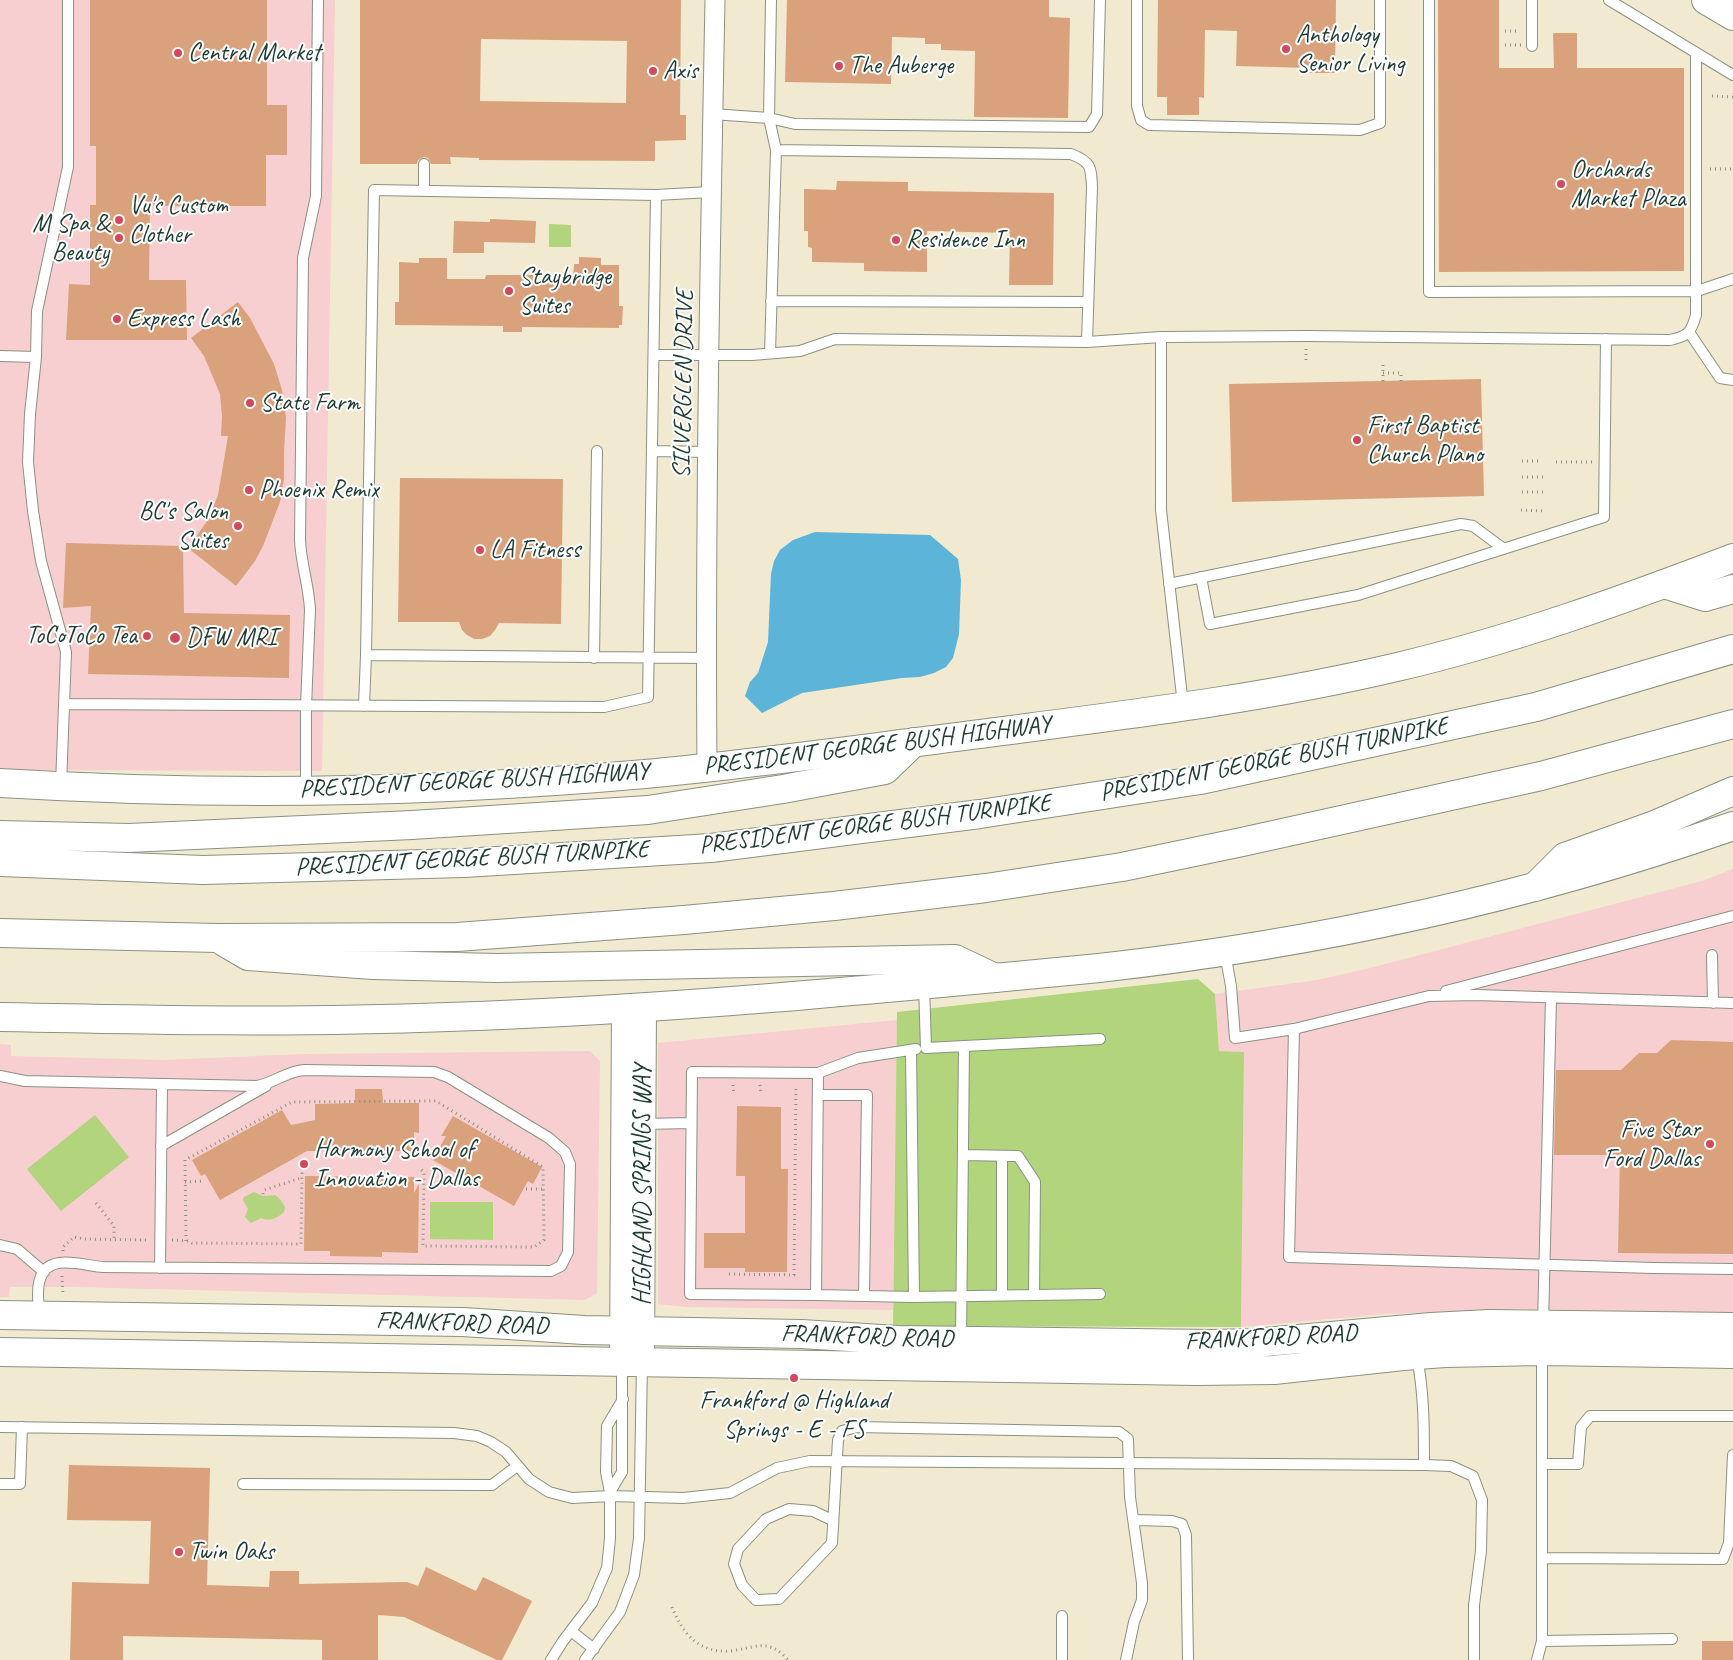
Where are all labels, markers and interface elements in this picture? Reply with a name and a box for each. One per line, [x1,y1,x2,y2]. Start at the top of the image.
place label: Anthology Senior Living [1296,20,1404,79]
place label: Central Market [188,38,320,68]
marker: Anthology Senior Living [1280,43,1292,55]
marker: Central Market [172,47,184,59]
place label: The Auberge [849,51,953,81]
place label: Axis [663,56,698,86]
marker: The Auberge [833,60,845,72]
marker: Axis [647,65,659,77]
place label: Orchards Market Plaza [1571,155,1685,214]
marker: Orchards Market Plaza [1555,178,1567,190]
place label: Vu's Custom Clother [129,191,228,250]
place label: M Spa & Beauty [32,209,109,268]
marker: Vu's Custom Clother [113,214,125,226]
place label: Residence Inn [906,225,1025,255]
marker: M Spa & Beauty [113,232,125,244]
marker: Residence Inn [890,234,902,246]
place label: Staybridge Suites [519,262,611,321]
marker: Staybridge Suites [503,285,515,297]
street label: SILVERGLEN DRIVE [667,289,701,479]
place label: Express Lash [127,304,240,334]
marker: Express Lash [111,313,123,325]
place label: State Farm [260,388,360,418]
marker: State Farm [244,397,256,409]
place label: First Baptist Church Plano [1367,411,1483,470]
marker: First Baptist Church Plano [1351,434,1363,446]
place label: Phoenix Remix [259,475,378,505]
marker: Phoenix Remix [243,484,255,496]
place label: BC's Salon Suites [139,497,228,556]
marker: BC's Salon Suites [232,520,244,532]
place label: LA Fitness [490,535,580,565]
marker: LA Fitness [474,544,486,556]
place label: ToCoToCo Tea [26,621,137,651]
place label: DFW MRI [186,623,276,653]
marker: ToCoToCo Tea [141,630,153,642]
marker: DFW MRI [168,631,182,645]
street label: PRESIDENT GEORGE BUSH HIGHWAY [702,710,1052,782]
street label: PRESIDENT GEORGE BUSH TURNPIKE [1097,712,1451,808]
street label: PRESIDENT GEORGE BUSH HIGHWAY [299,757,649,805]
street label: PRESIDENT GEORGE BUSH TURNPIKE [697,789,1053,861]
street label: PRESIDENT GEORGE BUSH TURNPIKE [294,835,650,883]
street label: HIGHLAND SPRINGS WAY [628,1065,658,1305]
place label: Five Star Ford Dallas [1603,1115,1700,1174]
place label: Harmony School of Innovation - Dallas [314,1135,479,1194]
marker: Five Star Ford Dallas [1704,1138,1716,1150]
marker: Harmony School of Innovation - Dallas [298,1158,310,1170]
street label: FRANKFORD ROAD [375,1306,549,1342]
street label: FRANKFORD ROAD [780,1319,954,1355]
street label: FRANKFORD ROAD [1184,1319,1358,1357]
marker: Frankford @ Highland Springs - E - FS [788,1372,800,1384]
place label: Frankford @ Highland Springs - E - FS [700,1386,888,1445]
place label: Twin Oaks [189,1537,274,1567]
marker: Twin Oaks [173,1546,185,1558]

